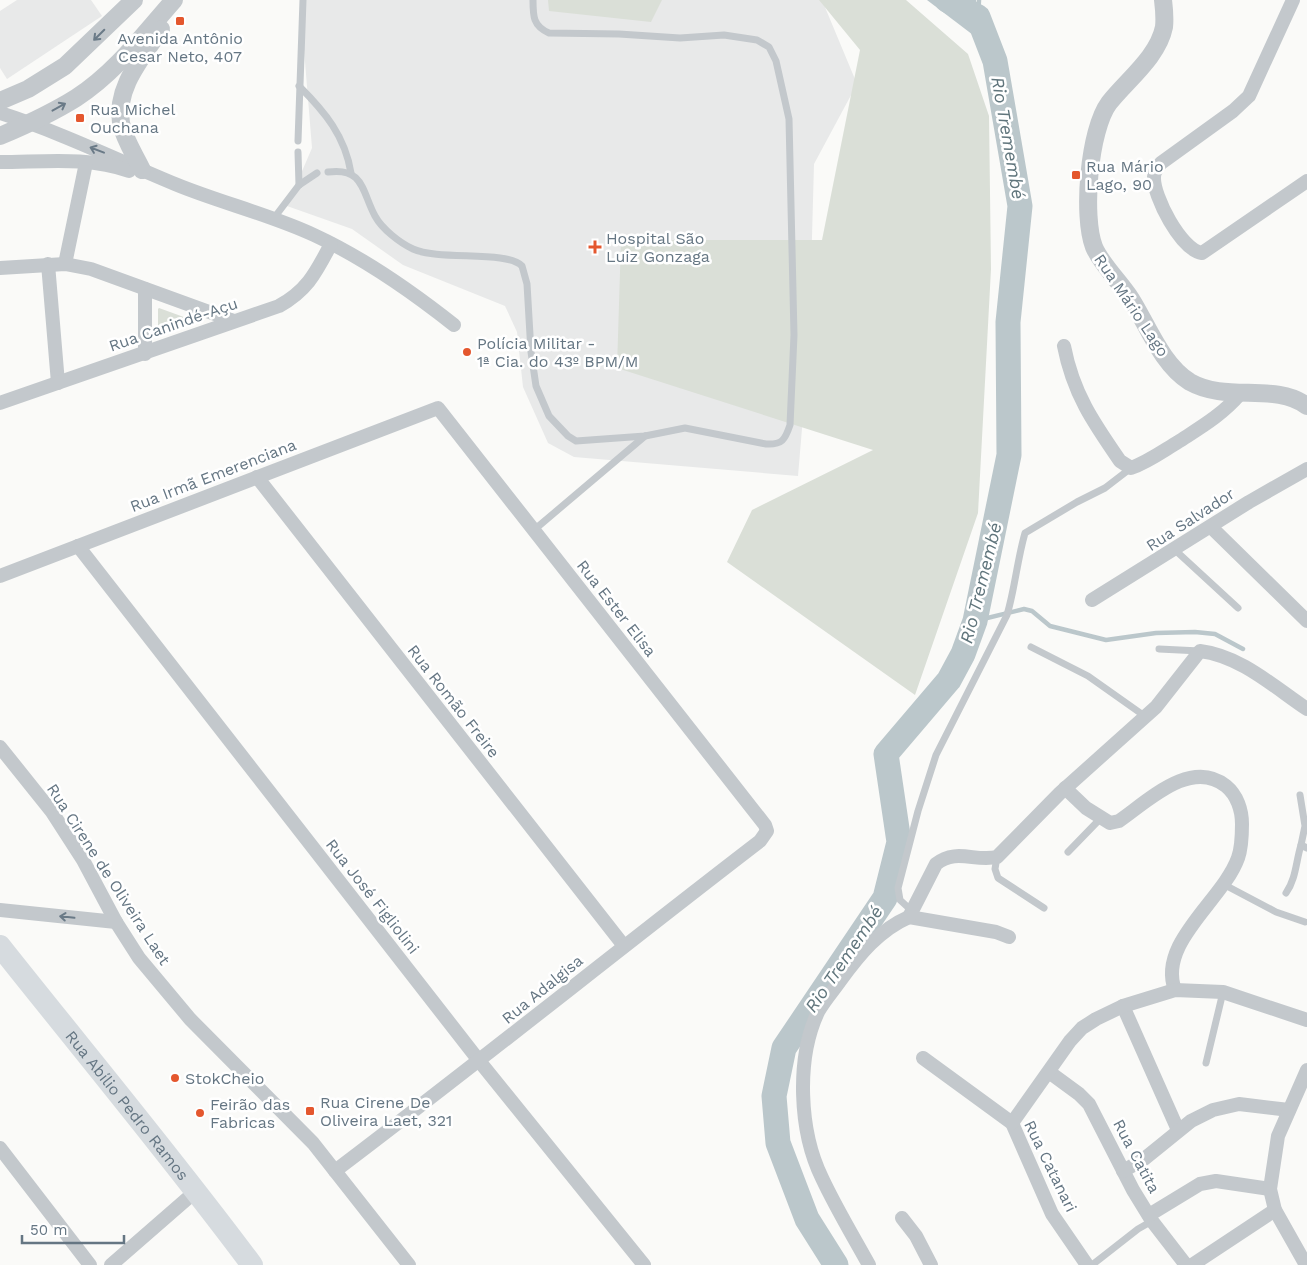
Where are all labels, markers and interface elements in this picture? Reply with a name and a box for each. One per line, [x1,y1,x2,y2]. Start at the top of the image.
marker: Avenida Antônio Cesar Neto, 407 [174,15,186,27]
one-way arrow [94,28,106,40]
place label: Avenida Antônio Cesar Neto, 407 [117,29,243,66]
water label: Rio Tremembé [987,75,1030,201]
place label: Rua Michel Ouchana [90,100,175,137]
one-way arrow [52,102,67,112]
marker: Rua Michel Ouchana [74,112,86,124]
one-way arrow [90,145,106,154]
place label: Rua Mário Lago, 90 [1086,157,1164,194]
marker: Rua Mário Lago, 90 [1070,169,1082,181]
place label: Hospital São Luiz Gonzaga [606,229,710,266]
marker: Hospital São Luiz Gonzaga [588,240,602,254]
street label: Rua Mário Lago [1090,250,1173,360]
street label: Rua Canindé-Açu [106,294,240,355]
place label: Polícia Militar - 1ª Cia. do 43º BPM/M [477,334,639,371]
marker: Polícia Militar - 1ª Cia. do 43º BPM/M [461,346,473,358]
street label: Rua Irmã Emerenciana [127,435,299,516]
street label: Rua Salvador [1143,484,1238,555]
water label: Rio Tremembé [955,520,1006,646]
street label: Rua Ester Elisa [573,556,660,660]
street label: Rua Romão Freire [404,641,504,762]
street label: Rua Cirene de Oliveira Laet [43,780,174,969]
street label: Rua José Figliolini [322,835,423,957]
water label: Rio Tremembé [800,901,887,1016]
one-way arrow [59,912,75,922]
street label: Rua Adalgisa [498,951,587,1028]
street label: Rua Abílio Pedro Ramos [61,1027,193,1184]
place label: StokCheio [185,1069,264,1088]
marker: StokCheio [169,1072,181,1084]
place label: Rua Cirene De Oliveira Laet, 321 [320,1093,452,1130]
place label: Feirão das Fabricas [210,1095,290,1132]
marker: Rua Cirene De Oliveira Laet, 321 [304,1105,316,1117]
marker: Feirão das Fabricas [194,1107,206,1119]
street label: Rua Catita [1109,1116,1164,1196]
street label: Rua Catanari [1020,1117,1081,1215]
scale bar [22,1212,125,1244]
text: 50 m [30,1221,67,1239]

